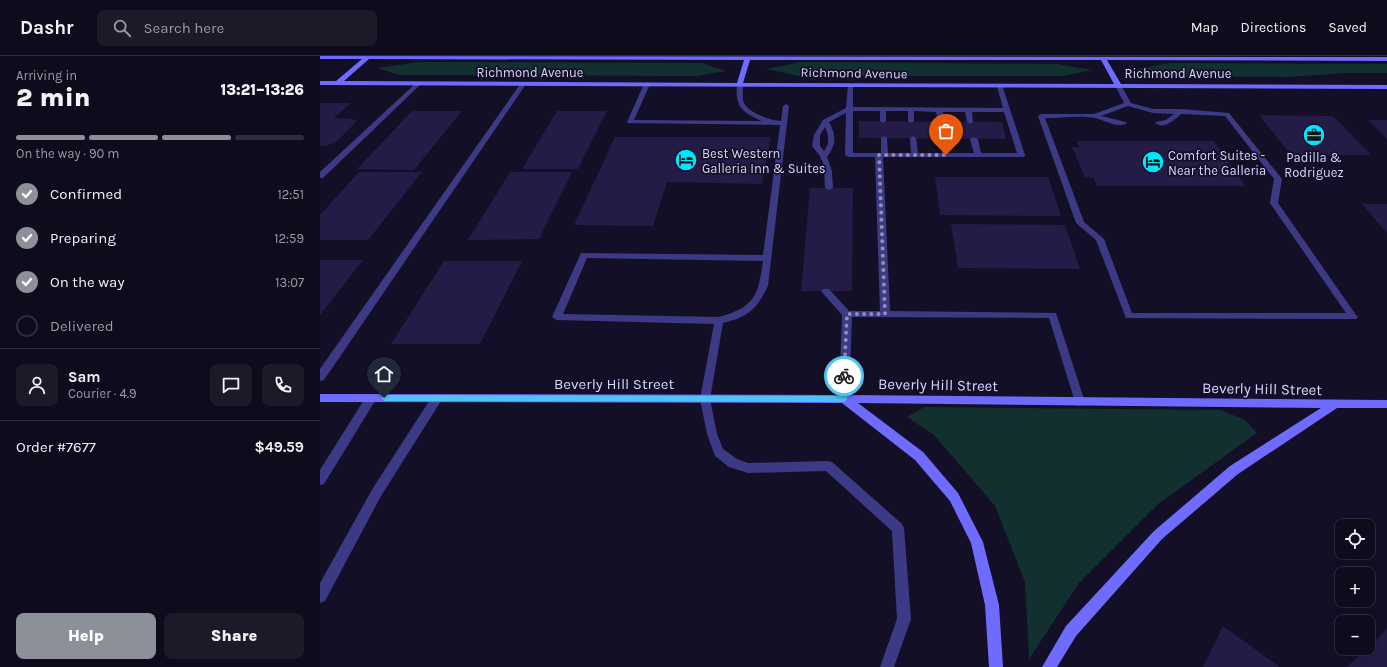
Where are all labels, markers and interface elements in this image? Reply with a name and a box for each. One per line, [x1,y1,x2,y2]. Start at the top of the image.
search box [97,10,377,46]
text: Dashr [20,17,73,39]
icon: search [111,17,133,39]
text: Search here [143,19,224,37]
text: Map [1191,19,1219,36]
text: Directions [1241,19,1306,36]
text: Saved [1328,19,1367,36]
street label: Richmond Avenue [476,65,584,80]
street label: Richmond Avenue [800,65,908,81]
street label: Richmond Avenue [1124,66,1232,81]
text: Arriving in [16,68,77,83]
text: 13:21–13:26 [220,81,304,99]
text: 2 min [16,82,91,113]
pin [929,114,963,155]
icon: bag [935,120,957,142]
office icon: Padilla & Rodriguez [1301,122,1327,148]
text: On the way · 90 m [16,146,119,161]
place label: Best Western Galleria Inn & Suites [702,146,826,176]
hotel icon: Best Western Galleria Inn & Suites [673,147,699,173]
place label: Comfort Suites - Near the Galleria [1168,148,1266,178]
hotel icon: Comfort Suites - Near the Galleria [1140,149,1166,175]
place label: Padilla & Rodriguez [1284,150,1344,180]
icon: check [16,183,38,205]
text: Confirmed [50,185,122,203]
text: 12:51 [278,187,304,202]
icon: check [16,227,38,249]
text: Preparing [50,229,116,247]
text: 12:59 [274,231,304,246]
icon: check [16,271,38,293]
text: On the way [50,273,124,291]
text: 13:07 [275,275,304,290]
text: Delivered [50,317,114,335]
courier [824,356,864,396]
pin [367,357,401,398]
icon: home [373,363,395,385]
button: person [16,364,58,406]
button: chat [210,364,252,406]
button: phone [262,364,304,406]
icon: bike [833,365,855,387]
text: Sam [68,368,101,386]
street label: Beverly Hill Street [554,375,674,393]
street label: Beverly Hill Street [878,375,999,395]
street label: Beverly Hill Street [1202,379,1323,399]
text: Courier · 4.9 [68,386,137,401]
text: Order #7677 [16,438,96,456]
text: $49.59 [254,438,304,456]
map controls [1335,519,1375,655]
button: locate [1335,519,1375,559]
button: + [1335,567,1375,607]
button: Help [16,613,156,659]
button: Share [164,613,304,659]
button: − [1335,615,1375,655]

